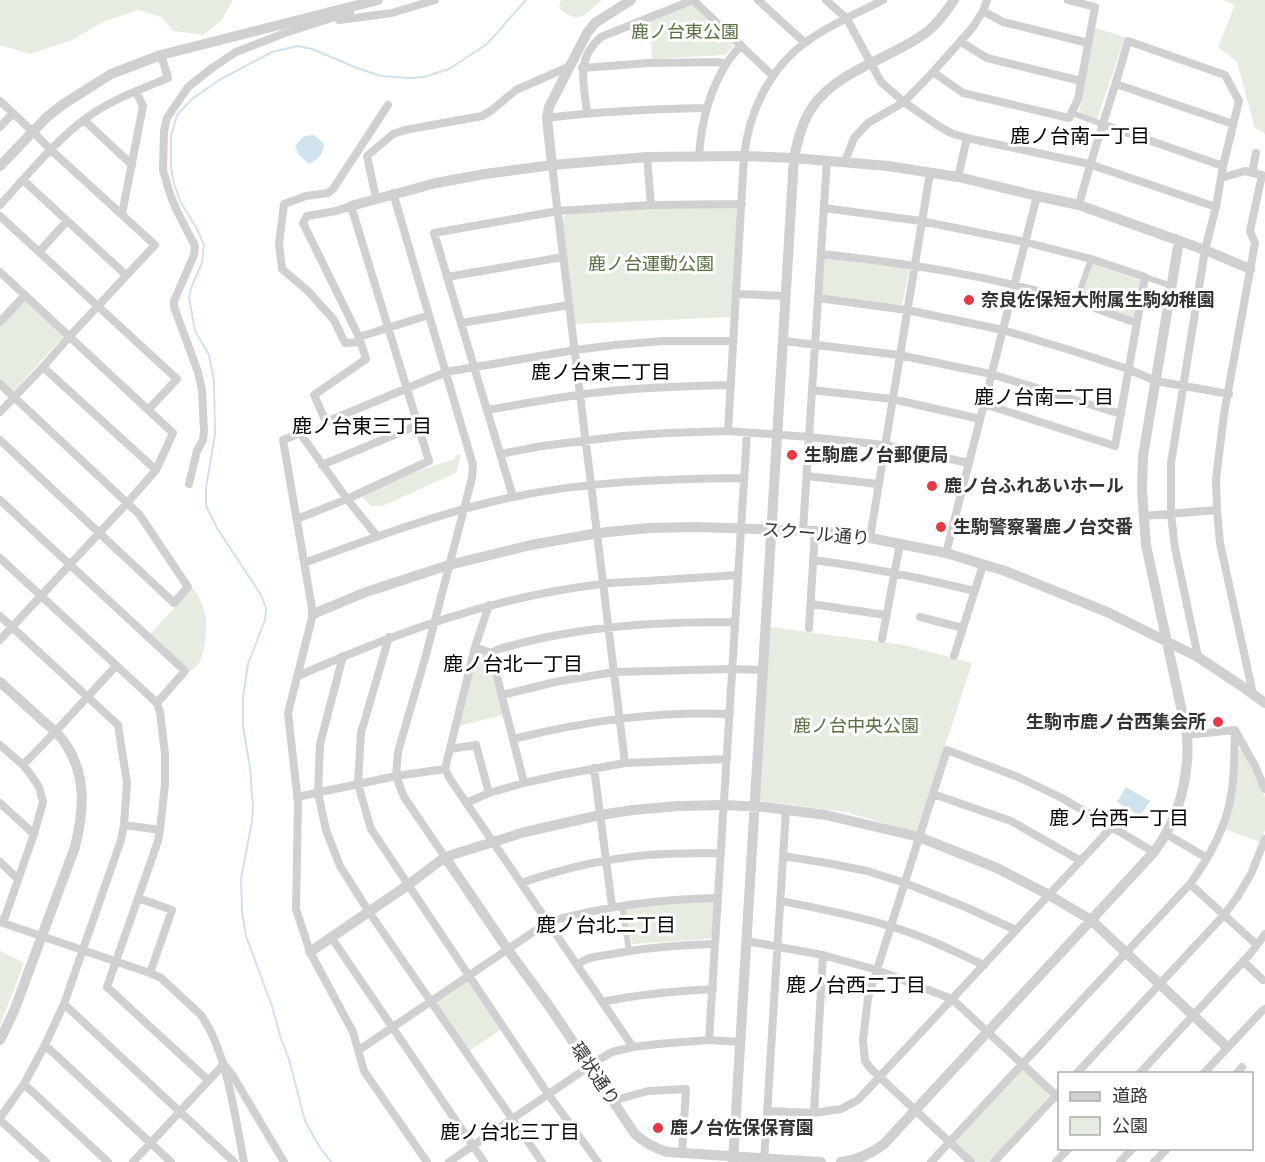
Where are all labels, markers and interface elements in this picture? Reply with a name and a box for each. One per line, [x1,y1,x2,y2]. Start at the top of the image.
park label: 鹿ノ台東公園 [631,19,739,43]
district label: 鹿ノ台南一丁目 [1010,122,1150,149]
park label: 鹿ノ台運動公園 [588,251,714,275]
place label: 奈良佐保短大附属生駒幼稚園 [981,287,1215,311]
marker: 奈良佐保短大附属生駒幼稚園 [962,293,976,307]
district label: 鹿ノ台東二丁目 [531,358,671,385]
district label: 鹿ノ台南二丁目 [974,383,1114,410]
district label: 鹿ノ台東三丁目 [292,412,432,439]
place label: 生駒鹿ノ台郵便局 [804,442,948,466]
marker: 生駒鹿ノ台郵便局 [785,448,799,462]
place label: 鹿ノ台ふれあいホール [944,473,1124,497]
marker: 鹿ノ台ふれあいホール [925,479,939,493]
place label: 生駒警察署鹿ノ台交番 [953,514,1133,538]
street label: スクール通り [761,516,871,550]
marker: 生駒警察署鹿ノ台交番 [934,520,948,534]
district label: 鹿ノ台北一丁目 [443,650,583,677]
place label: 生駒市鹿ノ台西集会所 [1026,709,1206,733]
park label: 鹿ノ台中央公園 [793,713,919,737]
marker: 生駒市鹿ノ台西集会所 [1211,715,1225,729]
district label: 鹿ノ台西一丁目 [1049,804,1189,831]
district label: 鹿ノ台北二丁目 [536,911,676,938]
district label: 鹿ノ台西二丁目 [786,971,926,998]
street label: 環状通り [566,1037,626,1110]
legend [1058,1072,1253,1150]
text: 道路 [1112,1083,1148,1107]
text: 公園 [1112,1113,1148,1137]
place label: 鹿ノ台佐保保育園 [670,1115,814,1139]
district label: 鹿ノ台北三丁目 [440,1118,580,1145]
marker: 鹿ノ台佐保保育園 [651,1121,665,1135]

